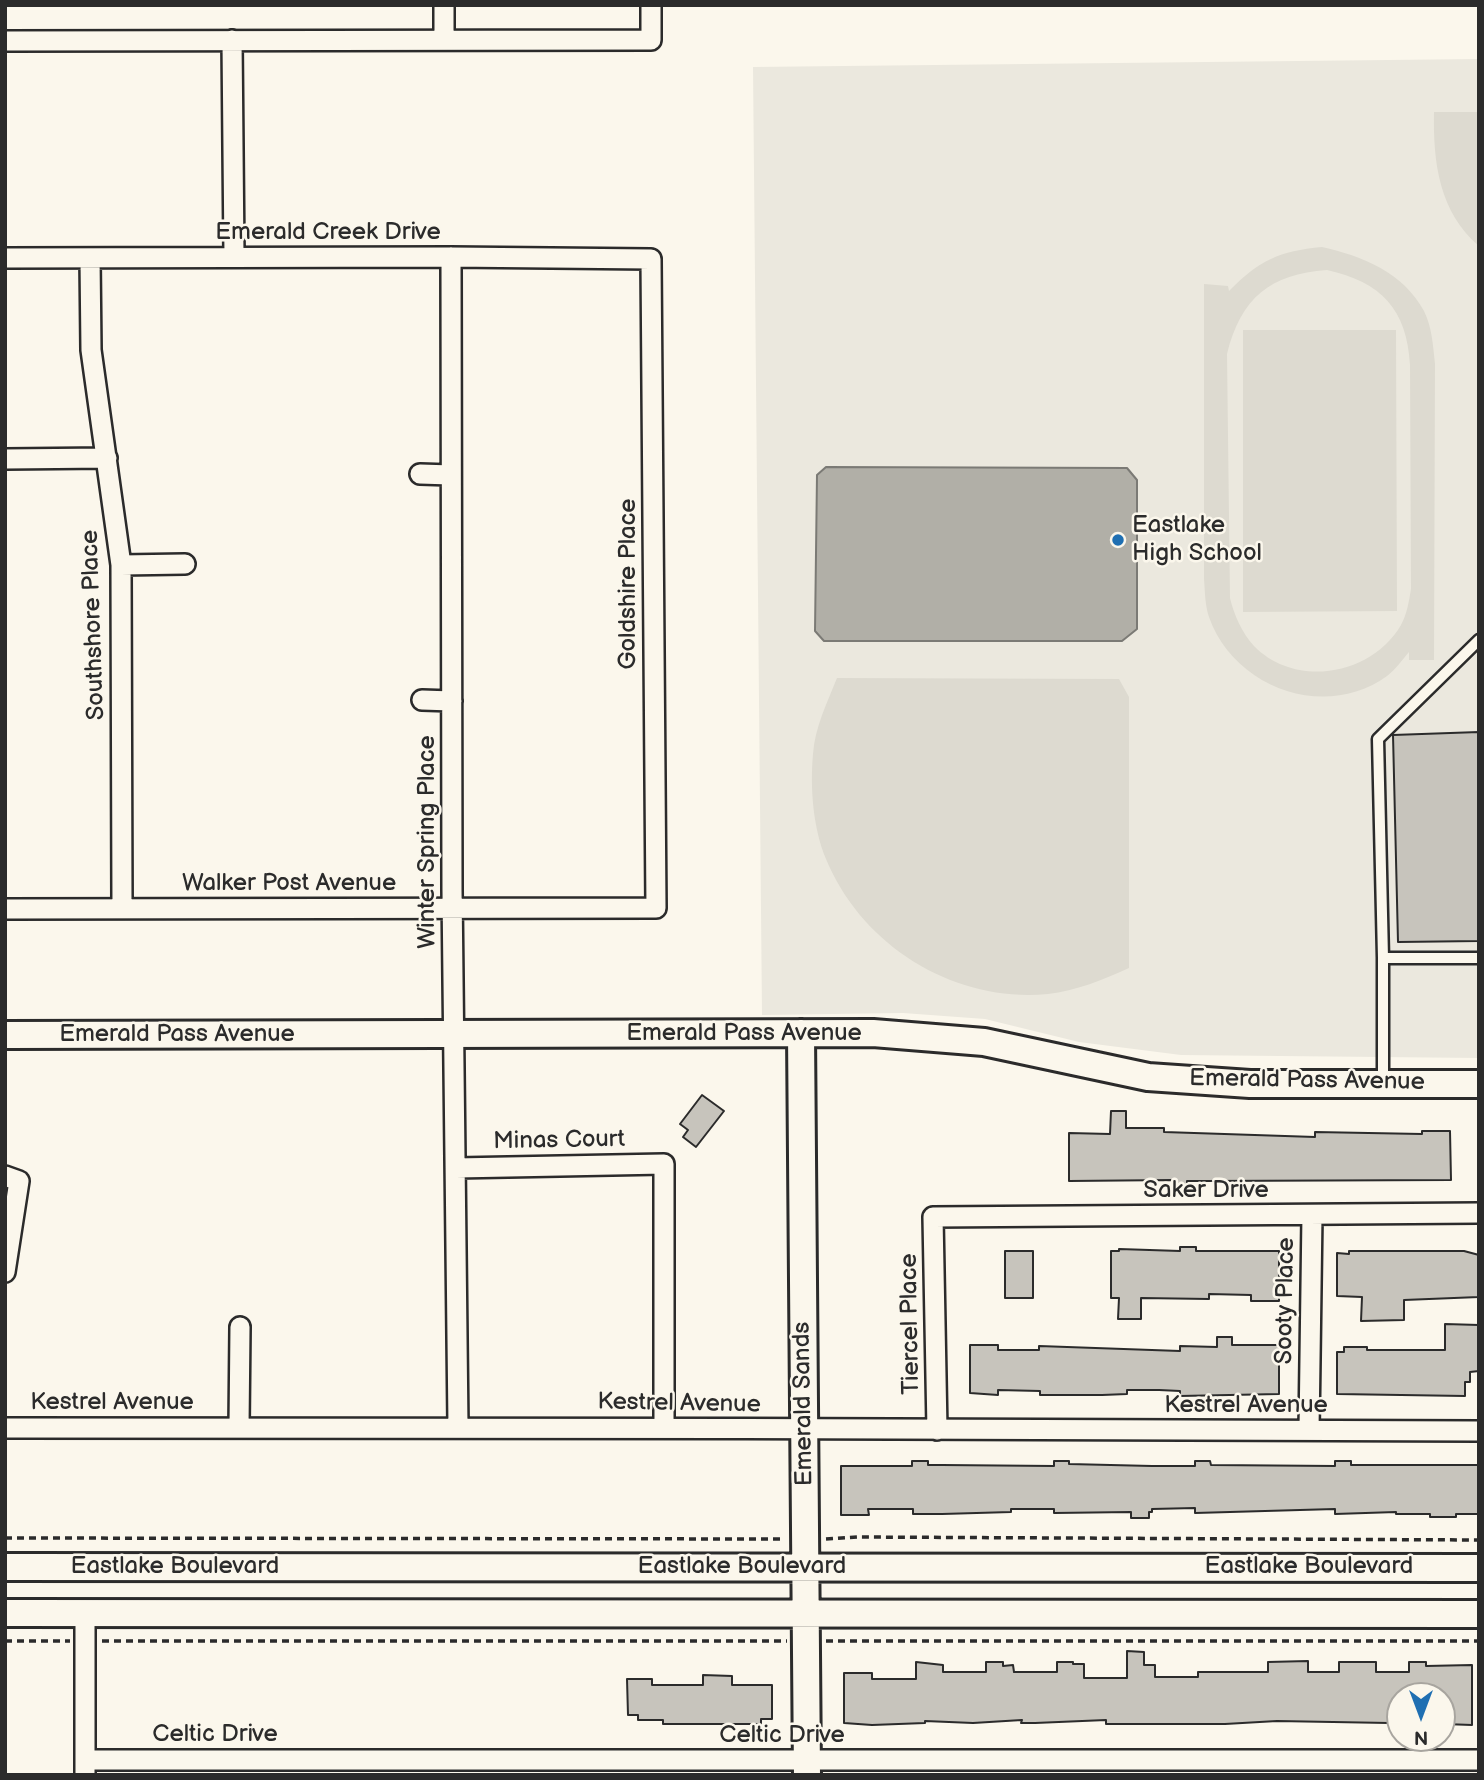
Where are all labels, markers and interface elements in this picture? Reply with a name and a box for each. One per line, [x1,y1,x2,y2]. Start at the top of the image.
street label: Emerald Creek Drive [215,219,441,247]
street label: Goldshire Place [615,498,643,670]
place label: Eastlake High School [1132,512,1262,568]
street label: Southshore Place [76,529,112,721]
marker: Eastlake High School [1110,532,1126,548]
street label: Winter Spring Place [414,735,442,949]
street label: Walker Post Avenue [182,870,396,898]
street label: Emerald Pass Avenue [626,1020,862,1048]
street label: Emerald Pass Avenue [59,1021,295,1049]
street label: Emerald Pass Avenue [1189,1065,1425,1097]
street label: Minas Court [493,1125,625,1157]
street label: Saker Drive [1143,1177,1269,1205]
street label: Sooty Place [1270,1237,1302,1365]
street label: Tiercel Place [895,1253,927,1395]
street label: Emerald Sands [788,1322,820,1486]
street label: Kestrel Avenue [597,1388,761,1420]
street label: Kestrel Avenue [30,1389,194,1417]
street label: Kestrel Avenue [1164,1392,1328,1420]
street label: Eastlake Boulevard [71,1553,279,1581]
street label: Eastlake Boulevard [638,1553,846,1581]
street label: Eastlake Boulevard [1205,1553,1413,1581]
north arrow [1386,1682,1456,1752]
street label: Celtic Drive [152,1721,278,1749]
street label: Celtic Drive [719,1722,845,1750]
text: N [1414,1725,1428,1748]

